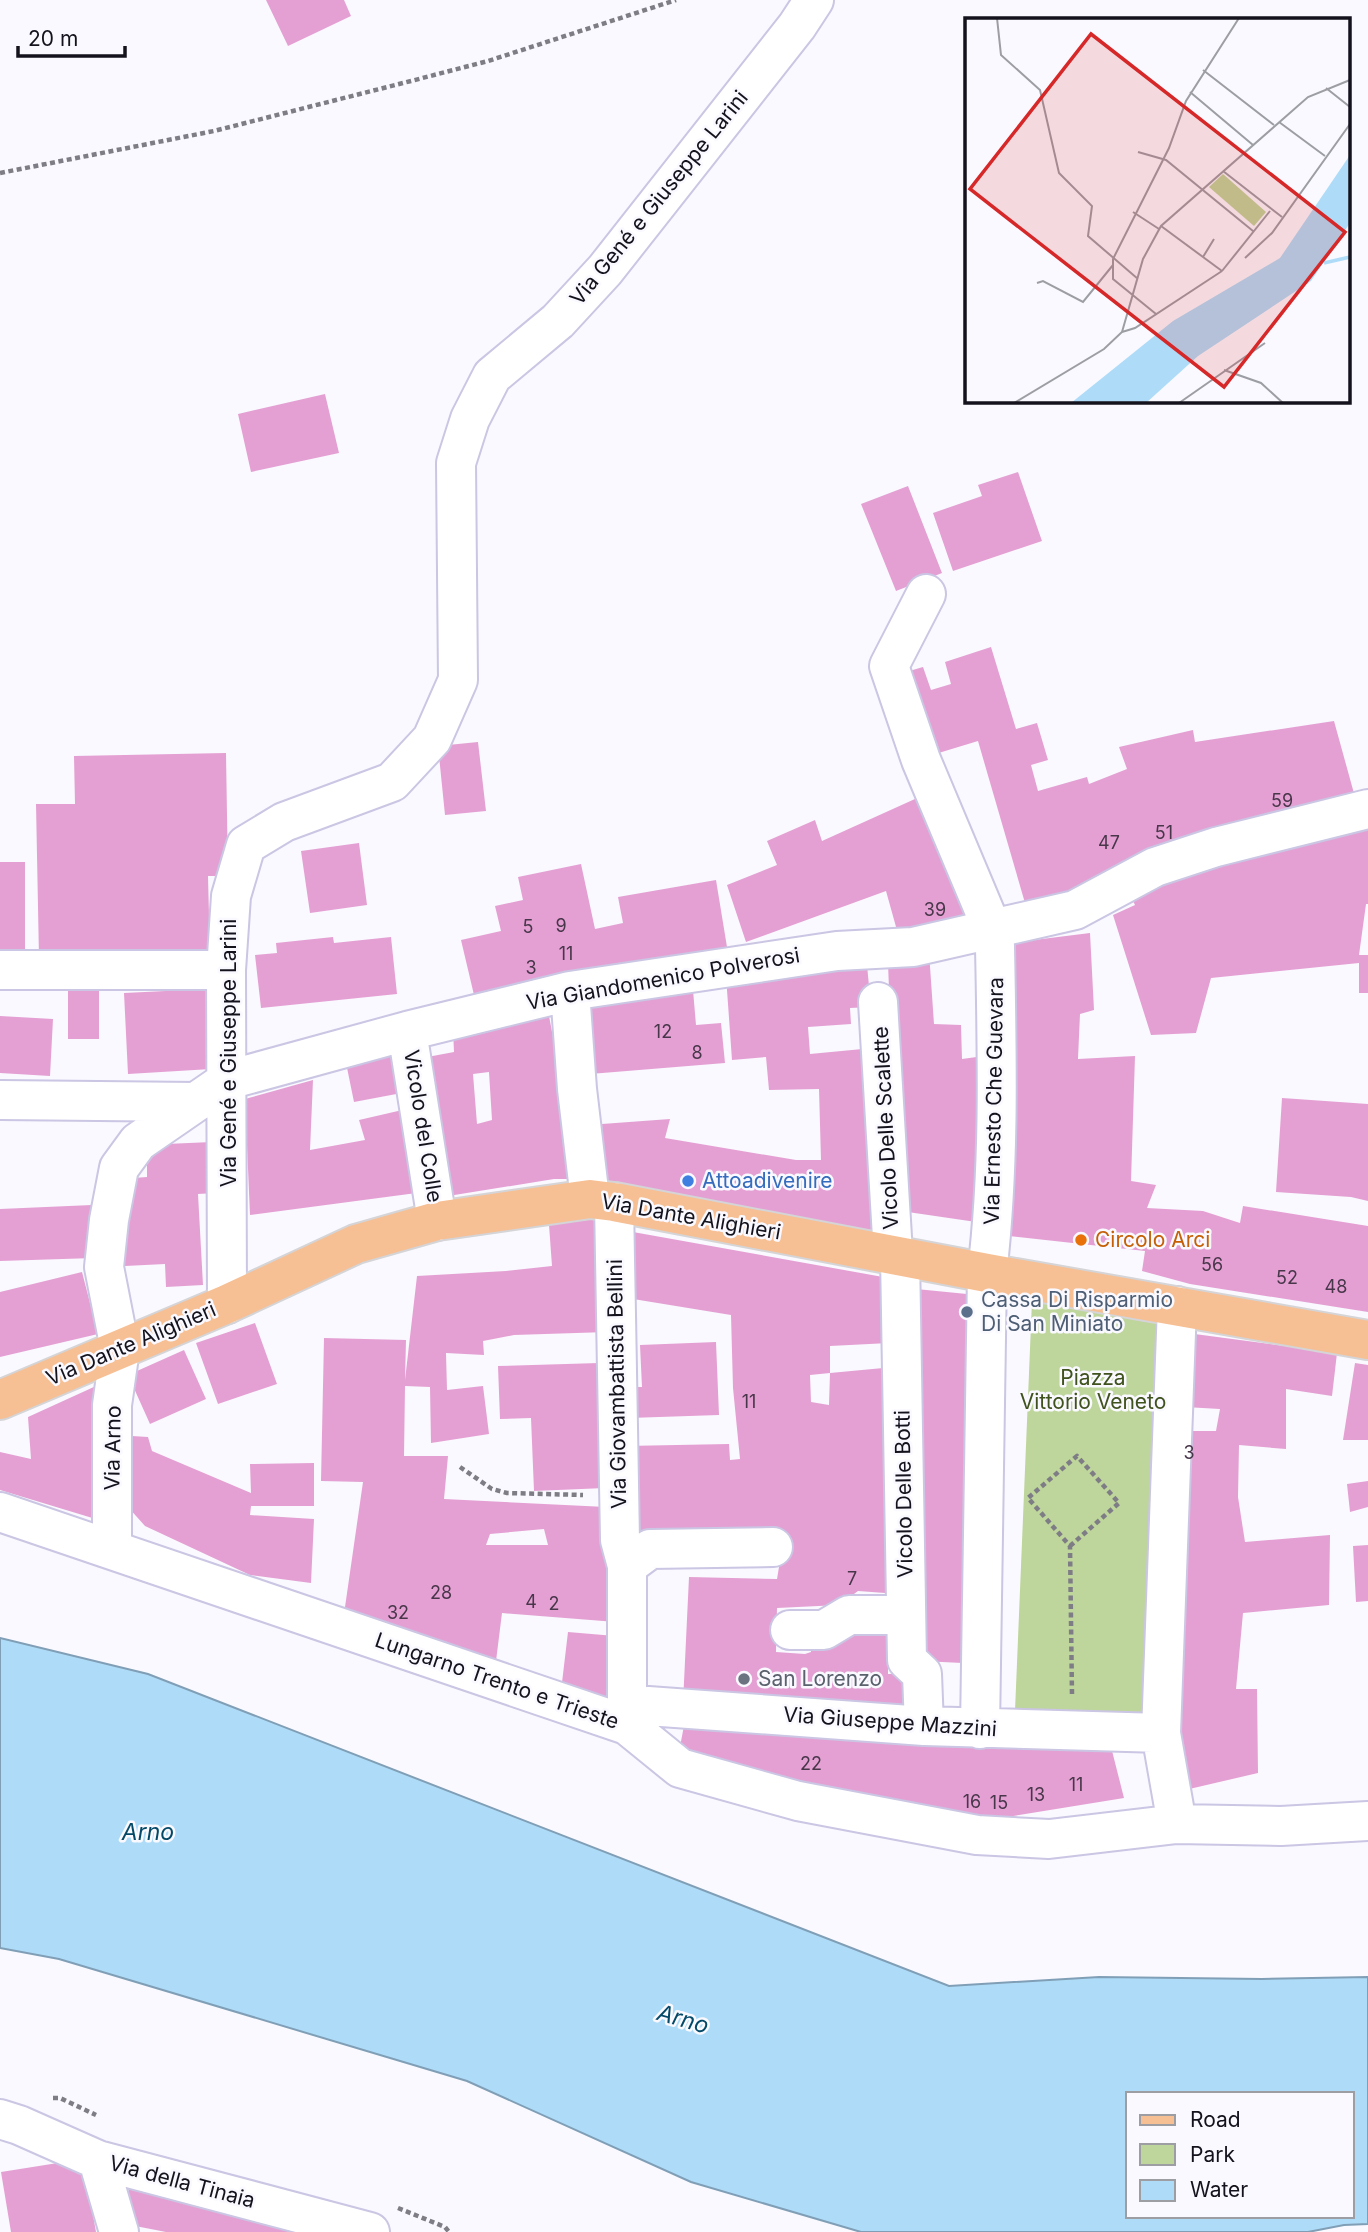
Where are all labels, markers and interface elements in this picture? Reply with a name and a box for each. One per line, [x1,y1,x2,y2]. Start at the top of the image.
scale bar [18,14,124,58]
inset map [965,18,1350,402]
text: 20 m [28,26,78,51]
street label: Via Gené e Giuseppe Larini [564,85,753,310]
house number: 59 [1271,790,1293,811]
house number: 51 [1155,822,1173,843]
house number: 47 [1098,832,1120,853]
house number: 39 [924,899,946,920]
house number: 9 [555,915,567,936]
house number: 5 [523,916,533,937]
street label: Via Gené e Giuseppe Larini [216,919,241,1187]
street label: Via Giandomenico Polverosi [524,942,802,1015]
house number: 11 [559,943,573,964]
house number: 3 [525,957,537,978]
street label: Via Ernesto Che Guevara [979,977,1008,1225]
house number: 12 [654,1021,672,1042]
street label: Vicolo Delle Scalette [868,1026,903,1230]
house number: 8 [691,1042,703,1063]
street label: Vicolo del Colle [399,1048,448,1204]
place label: Attoadivenire [702,1168,833,1193]
marker: Attoadivenire [680,1173,696,1189]
street label: Via Dante Alighieri [599,1188,783,1245]
place label: Circolo Arci [1095,1227,1210,1252]
marker: Circolo Arci [1073,1232,1089,1248]
house number: 56 [1201,1254,1223,1275]
street label: Via Giovambattista Bellini [602,1259,631,1509]
house number: 52 [1276,1267,1298,1288]
house number: 48 [1325,1276,1347,1297]
place label: Cassa Di Risparmio Di San Miniato [981,1287,1173,1336]
street label: Via Dante Alighieri [42,1296,219,1391]
marker: Cassa Di Risparmio Di San Miniato [959,1304,975,1320]
park label: Piazza Vittorio Veneto [1020,1365,1166,1414]
house number: 11 [742,1391,756,1412]
street label: Via Arno [99,1405,126,1491]
street label: Vicolo Delle Botti [890,1410,917,1578]
house number: 3 [1183,1442,1195,1463]
house number: 7 [847,1568,857,1589]
house number: 28 [430,1582,452,1603]
house number: 4 [525,1591,537,1612]
house number: 2 [549,1593,559,1614]
house number: 32 [387,1602,409,1623]
street label: Lungarno Trento e Trieste [372,1627,622,1734]
place label: San Lorenzo [758,1666,882,1691]
marker: San Lorenzo [736,1671,752,1687]
street label: Via Giuseppe Mazzini [782,1702,998,1741]
house number: 22 [800,1753,822,1774]
house number: 11 [1069,1774,1083,1795]
house number: 13 [1027,1784,1045,1805]
house number: 16 [963,1791,981,1812]
house number: 15 [990,1792,1008,1813]
water label: Arno [121,1818,174,1846]
water label: Arno [653,1998,712,2040]
legend [1126,2092,1354,2218]
text: Road [1190,2107,1241,2132]
text: Park [1190,2142,1235,2167]
street label: Via della Tinaia [106,2150,258,2213]
text: Water [1190,2177,1248,2202]

